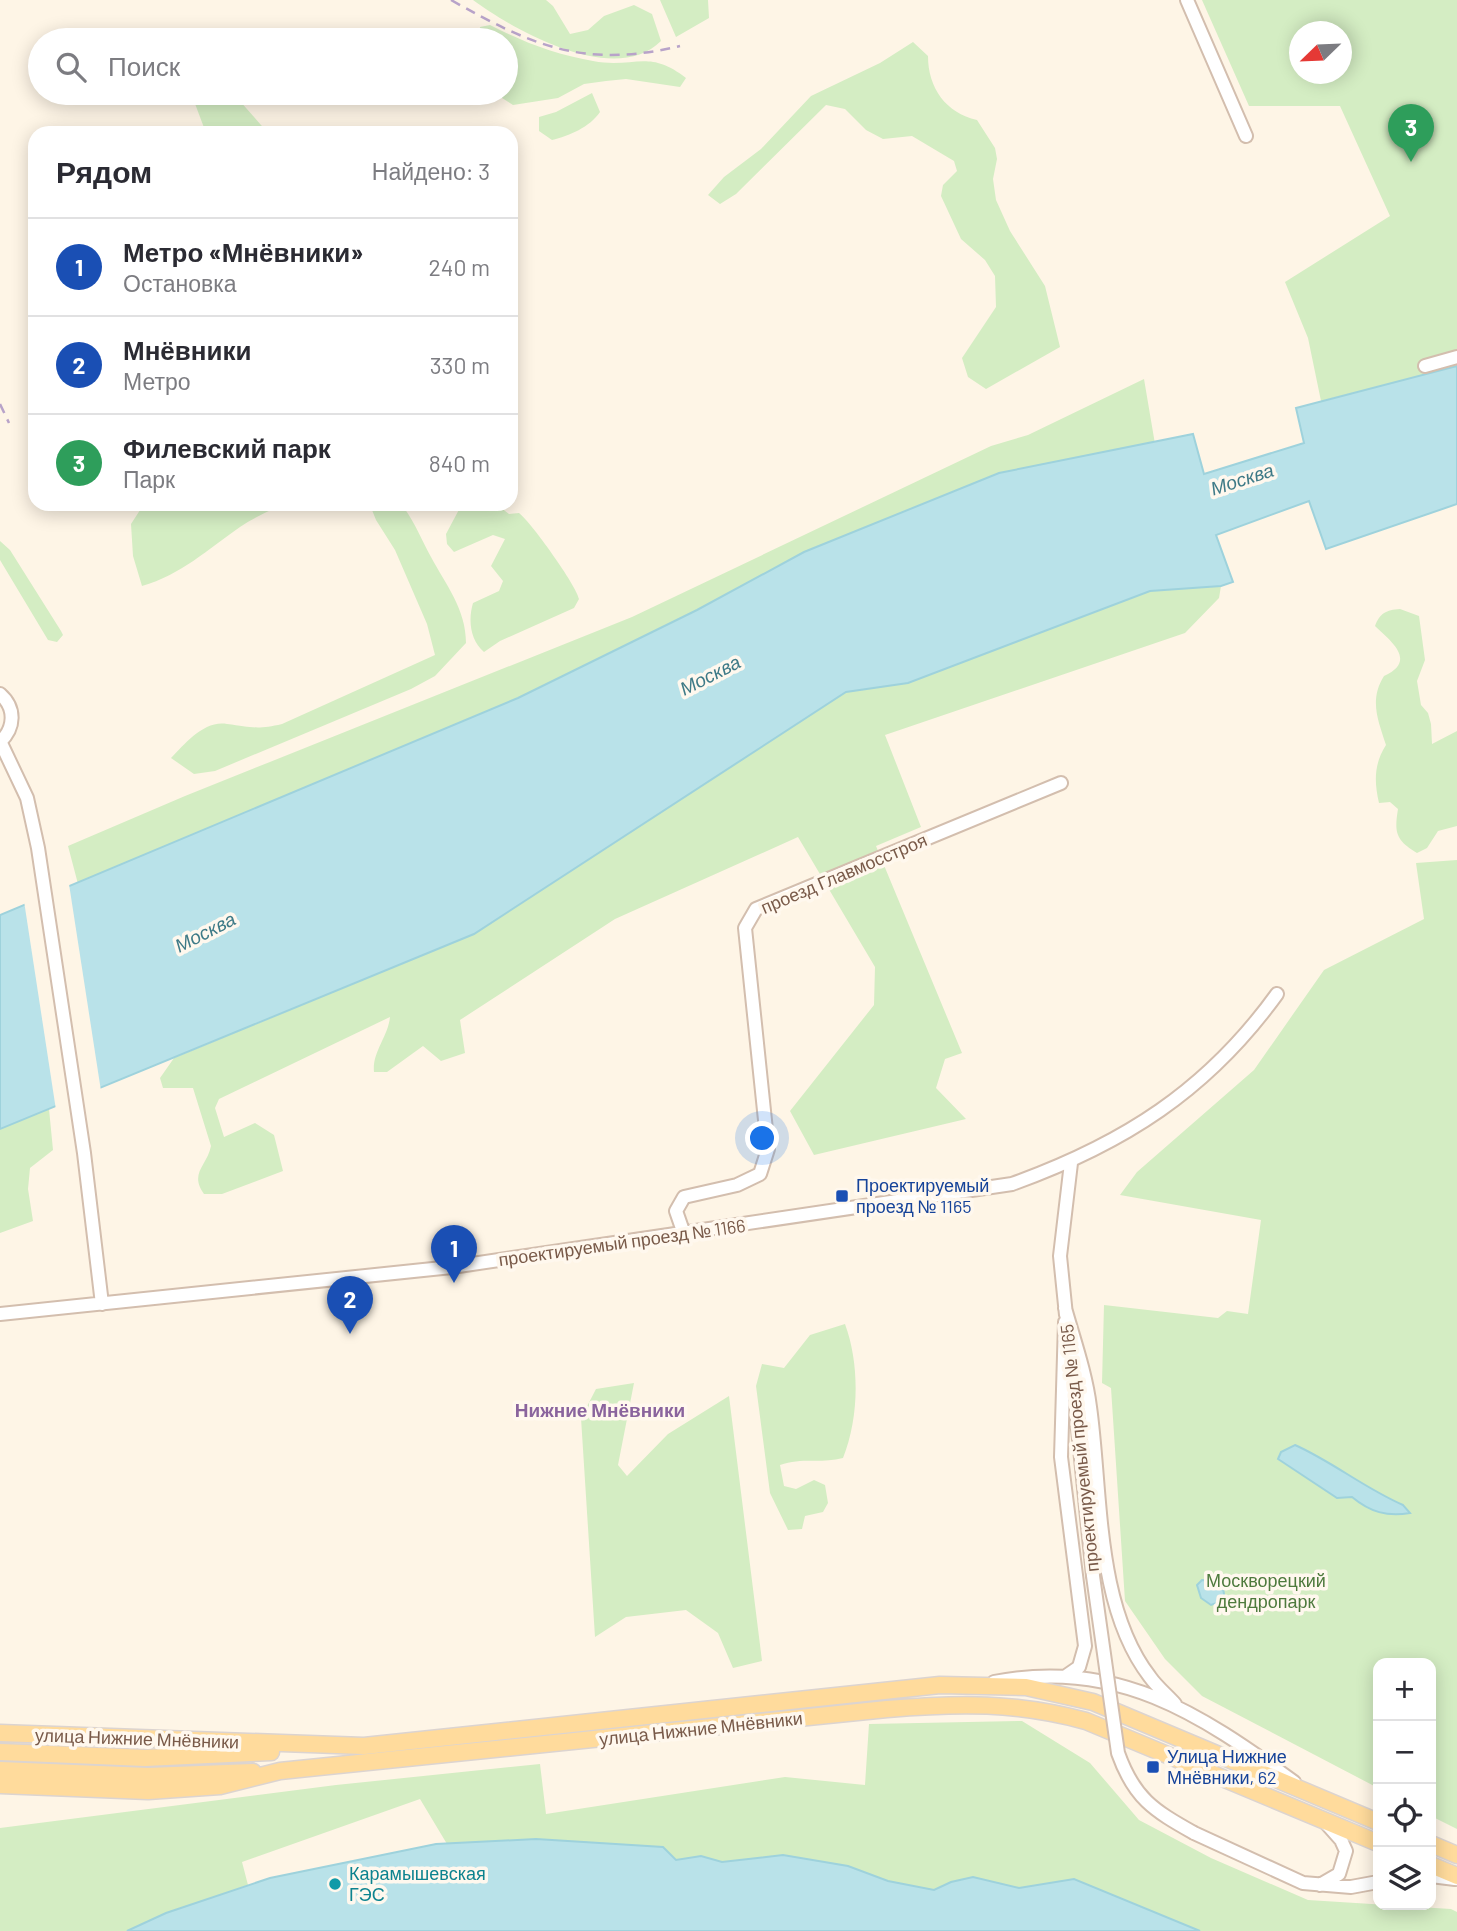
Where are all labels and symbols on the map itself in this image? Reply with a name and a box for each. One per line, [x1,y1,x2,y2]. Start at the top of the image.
north arrow [1289,21,1352,84]
pin: 3 [1388,104,1434,162]
water label: Москва [1207,458,1276,499]
water label: Москва [676,650,744,700]
street label: проезд Главмосстроя [757,828,930,918]
water label: Москва [171,907,239,957]
your location [745,1121,779,1155]
place label: Проектируемый проезд № 1165 [856,1174,989,1217]
marker: Проектируемый проезд № 1165 [834,1188,850,1204]
street label: проектируемый проезд № 1166 [497,1214,747,1270]
pin: 1 [431,1225,477,1283]
pin: 2 [327,1276,373,1334]
street label: проектируемый проезд № 1165 [1055,1323,1103,1573]
district label: Нижние Мнёвники [515,1398,685,1421]
park label: Москворецкий дендропарк [1206,1569,1326,1612]
street label: улица Нижние Мнёвники [598,1706,804,1750]
street label: улица Нижние Мнёвники [35,1723,239,1753]
place label: Улица Нижние Мнёвники, 62 [1167,1745,1287,1788]
marker: Улица Нижние Мнёвники, 62 [1145,1759,1161,1775]
place label: Карамышевская ГЭС [349,1862,486,1905]
marker: Карамышевская ГЭС [327,1876,343,1892]

